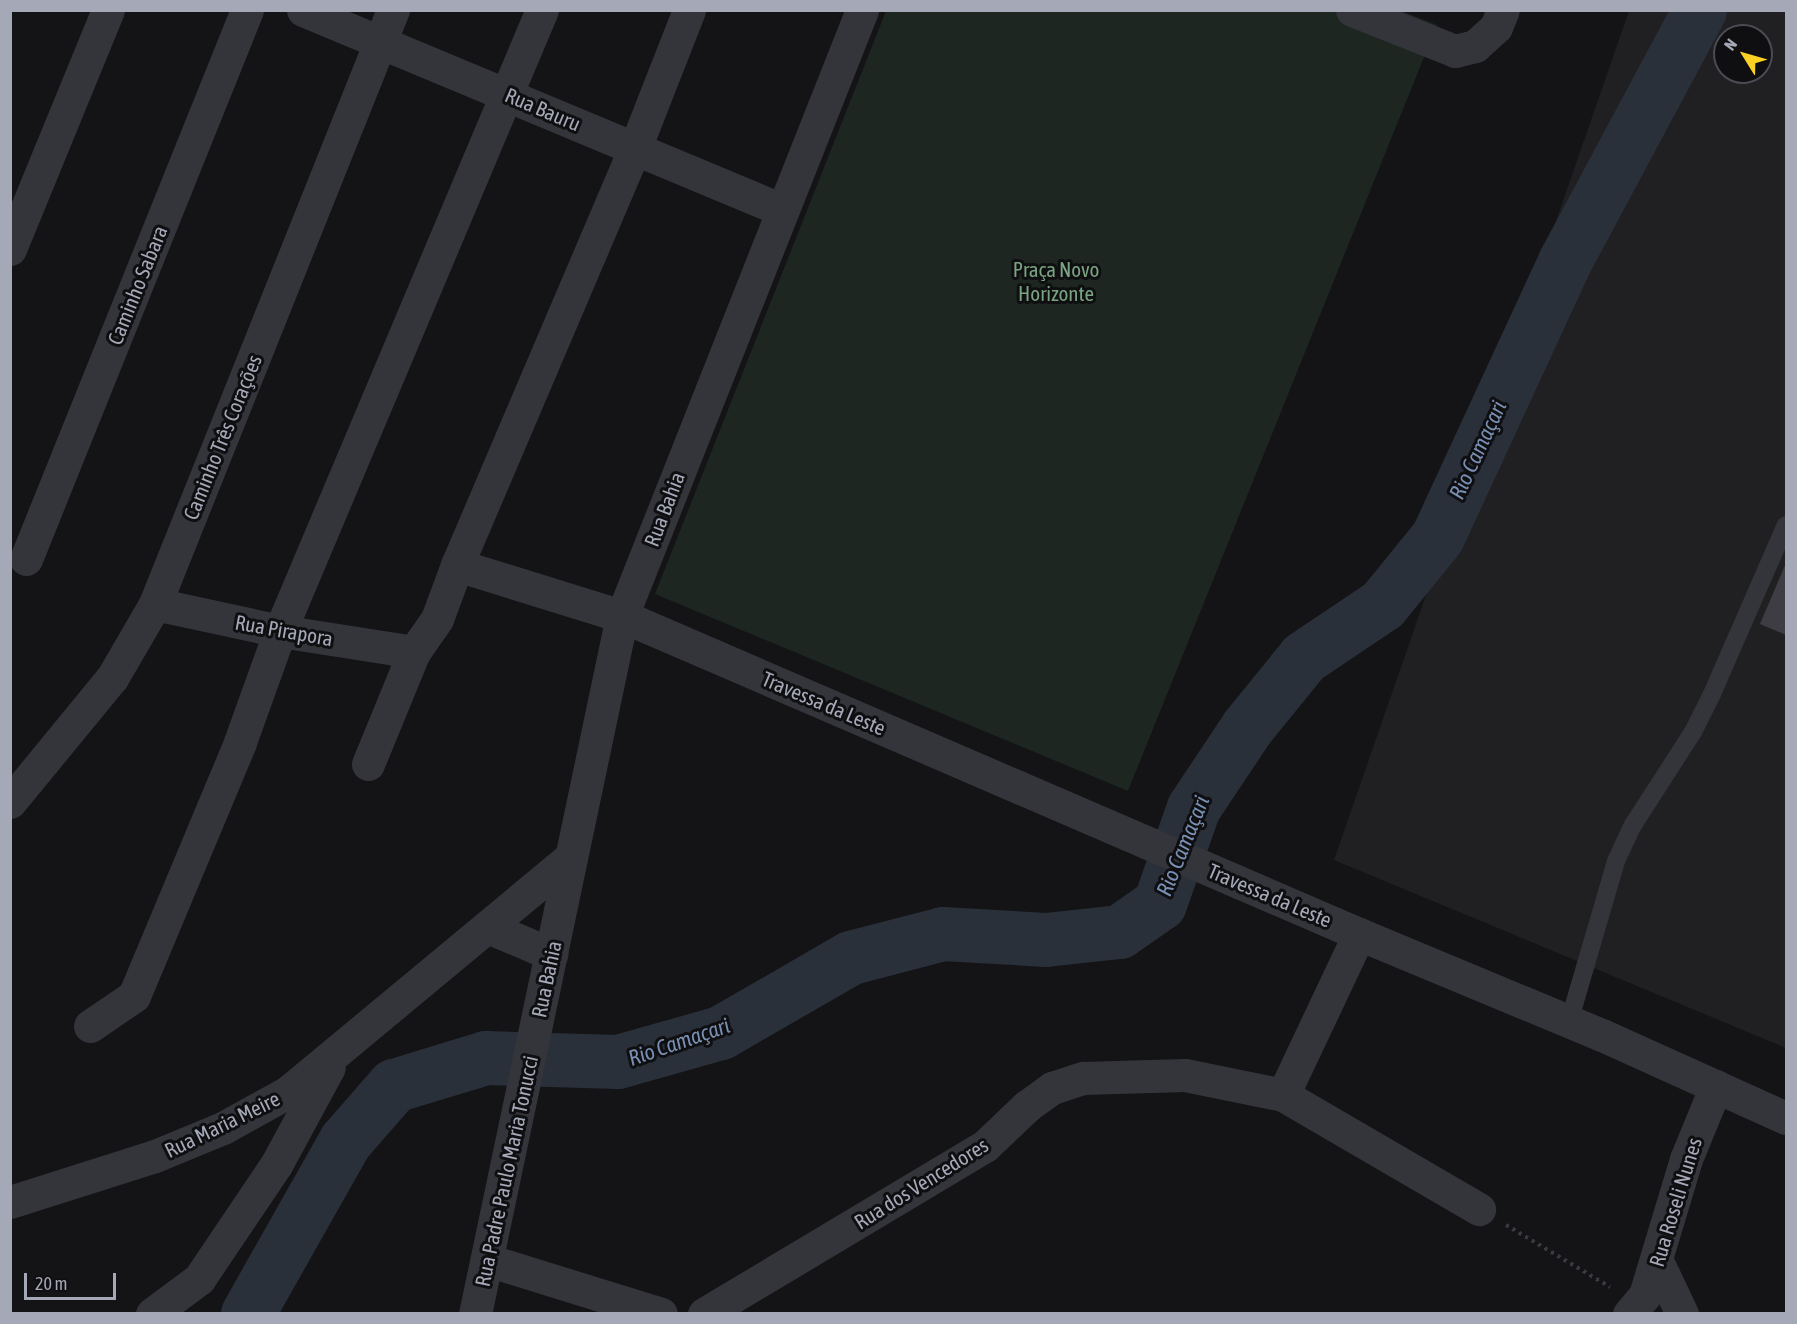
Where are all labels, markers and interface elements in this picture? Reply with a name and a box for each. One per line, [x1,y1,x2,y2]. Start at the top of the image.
north arrow [1713,24,1773,84]
text: N [1720,35,1740,54]
street label: Rua Bauru [501,82,585,136]
street label: Caminho Sabara [102,222,172,348]
park label: Praça Novo Horizonte [1013,256,1099,306]
street label: Caminho Três Corações [177,351,267,523]
water label: Rio Camaçari [1444,397,1512,503]
street label: Rua Bahia [638,468,690,550]
street label: Rua Pirapora [233,609,335,651]
street label: Travessa da Leste [758,666,890,740]
water label: Rio Camaçari [1151,792,1215,900]
street label: Travessa da Leste [1204,858,1336,932]
street label: Rua Bahia [526,938,566,1020]
water label: Rio Camaçari [625,1012,733,1072]
street label: Rua Padre Paulo Maria Tonucci [469,1053,543,1289]
street label: Rua Maria Meire [160,1085,284,1163]
street label: Rua dos Vencedores [849,1132,993,1234]
street label: Rua Roseli Nunes [1643,1134,1707,1270]
scale bar [27,1261,118,1299]
text: 20 m [35,1273,67,1294]

